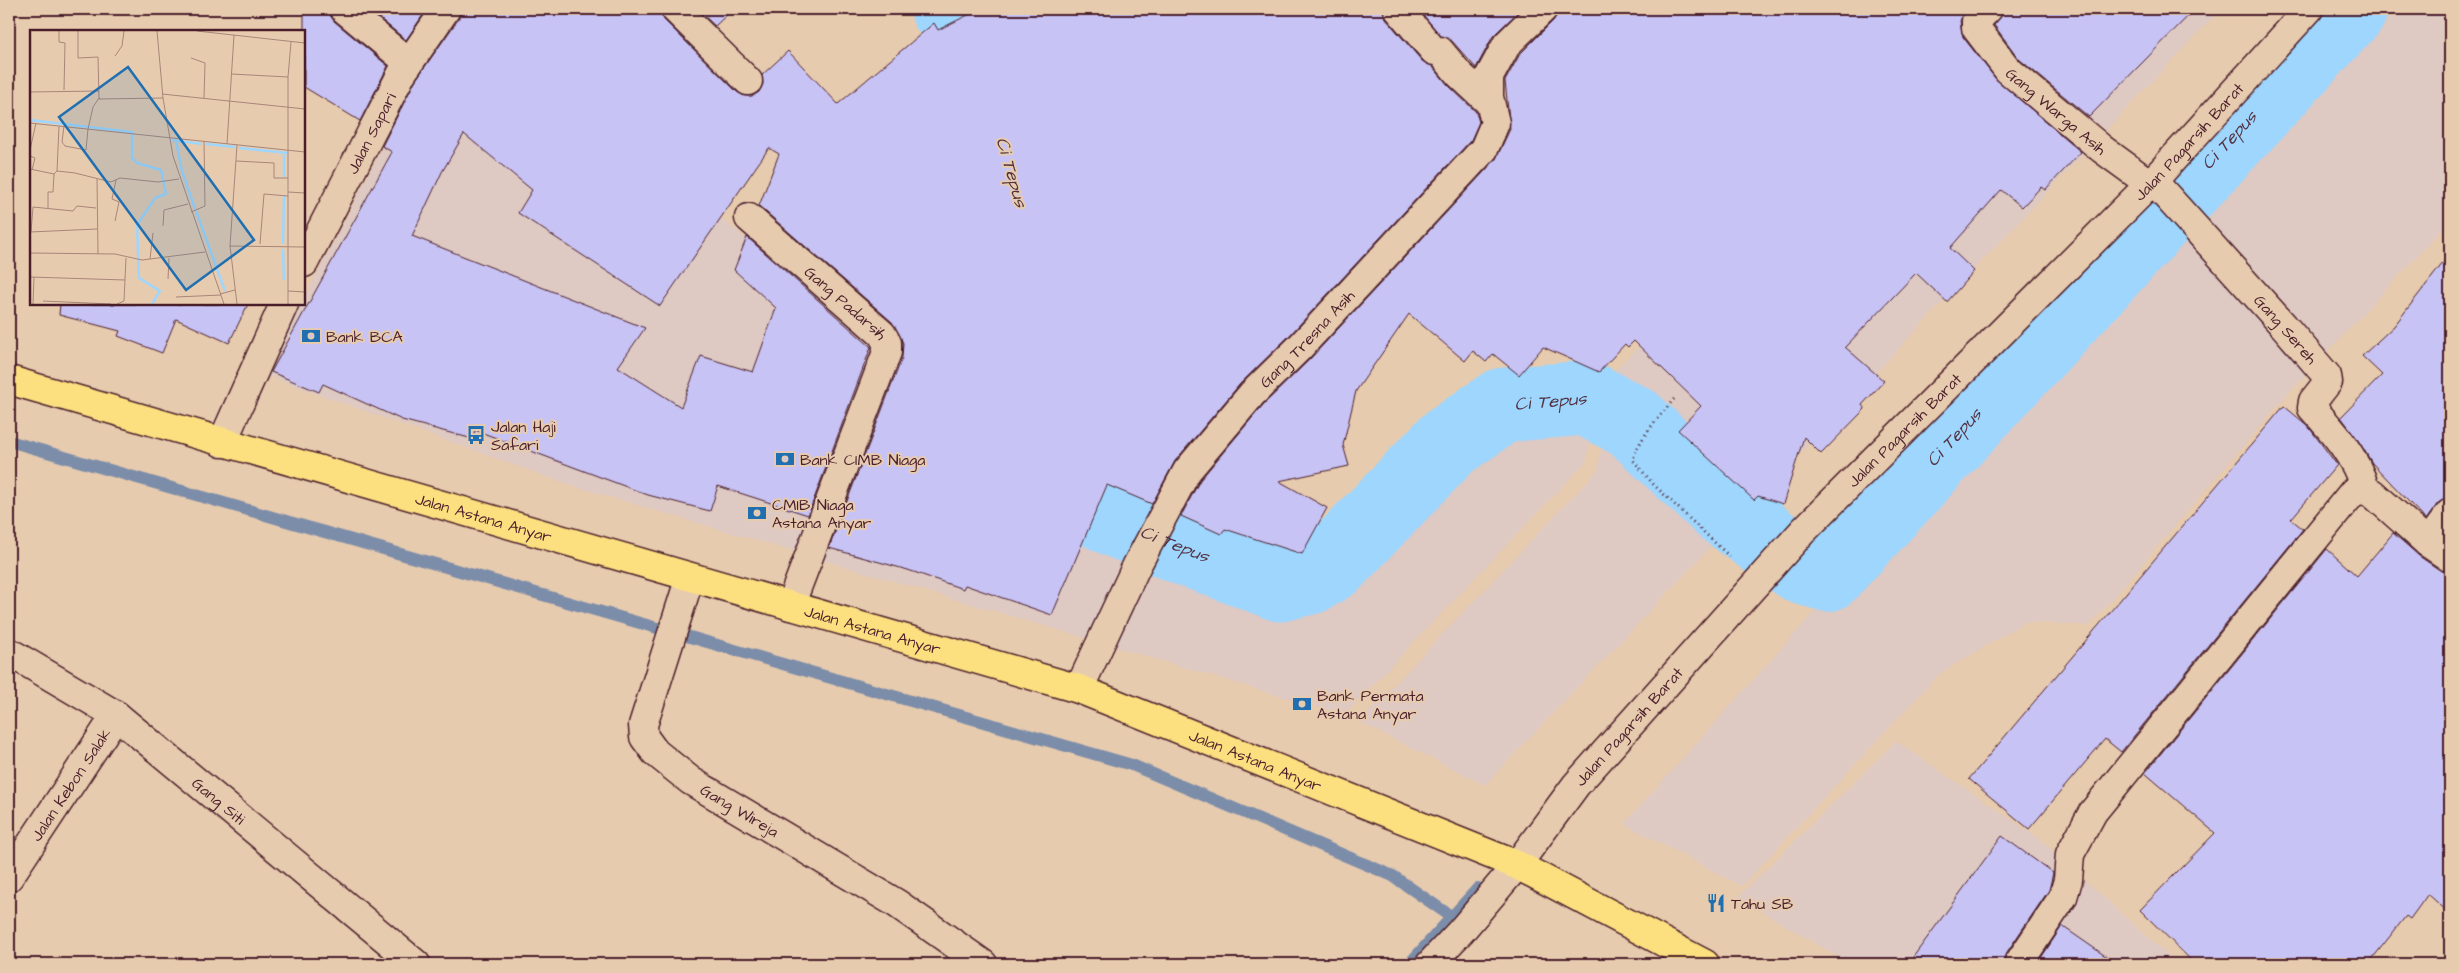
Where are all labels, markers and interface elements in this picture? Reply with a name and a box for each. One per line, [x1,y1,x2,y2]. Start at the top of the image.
inset map [30,30,305,305]
street label: Gang Warga Asih [2001,63,2111,160]
street label: Jalan Pagarsih Barat [2129,78,2249,206]
street label: Jalan Sapari [342,89,402,178]
water label: Ci Tepus [2196,105,2263,175]
water label: Ci Tepus [990,134,1034,211]
street label: Gang Padarsih [799,261,893,344]
street label: Gang Tresna Asih [1255,285,1360,393]
street label: Gang Sereh [2249,290,2322,369]
bank icon: Bank BCA [300,325,322,347]
place label: Bank BCA [326,326,403,348]
street label: Jalan Pagarsih Barat [1843,368,1967,492]
water label: Ci Tepus [1514,386,1588,417]
water label: Ci Tepus [1920,402,1988,472]
place label: Jalan Haji Safari [491,416,556,456]
bus stop icon: Jalan Haji Safari [465,424,487,446]
bank icon: Bank CIMB Niaga [774,448,796,470]
place label: Bank CIMB Niaga [800,449,926,472]
street label: Jalan Astana Anyar [412,488,554,548]
place label: CMIB Niaga Astana Anyar [772,494,872,535]
bank icon: CMIB Niaga Astana Anyar [746,502,768,524]
water label: Ci Tepus [1136,519,1213,569]
street label: Jalan Astana Anyar [802,600,943,661]
street label: Jalan Pagarsih Barat [1570,662,1689,791]
place label: Bank Permata Astana Anyar [1317,685,1424,726]
bank icon: Bank Permata Astana Anyar [1291,693,1313,715]
street label: Jalan Kebon Salak [26,724,116,846]
street label: Jalan Astana Anyar [1186,724,1325,797]
street label: Gang Siti [187,773,250,830]
street label: Gang Wireja [696,779,783,843]
restaurant icon: Tahu SB [1705,892,1727,914]
place label: Tahu SB [1731,893,1794,915]

